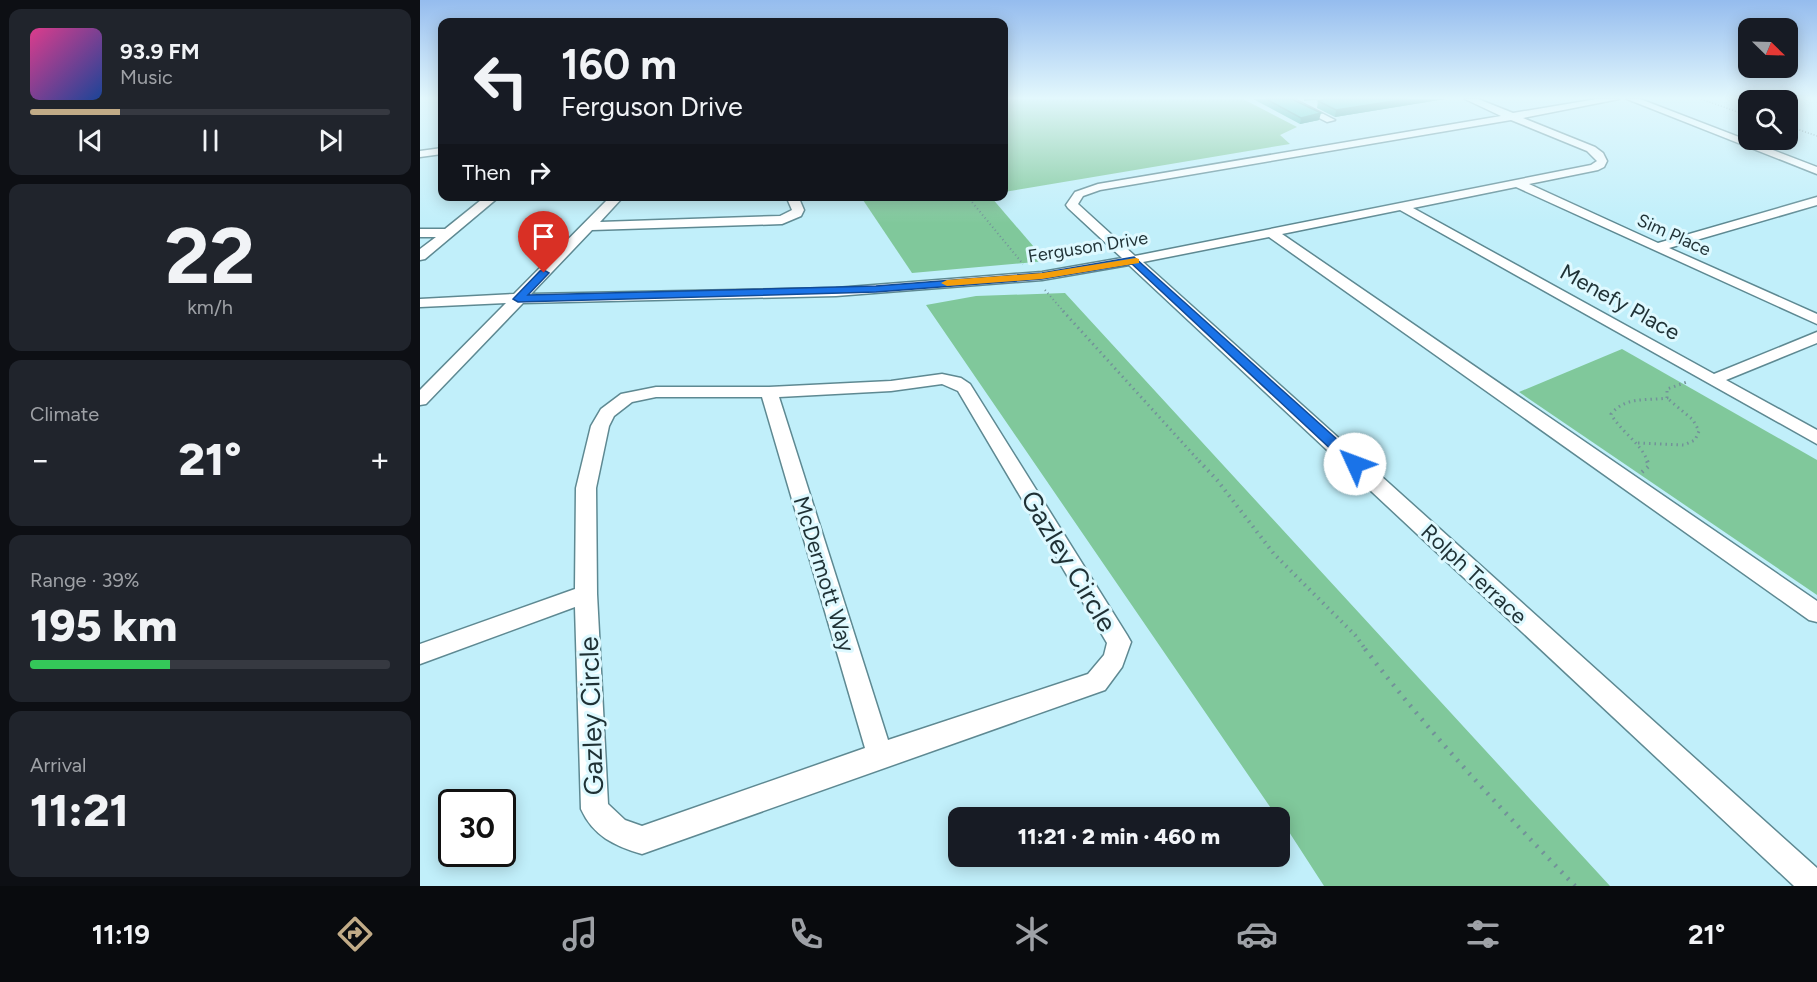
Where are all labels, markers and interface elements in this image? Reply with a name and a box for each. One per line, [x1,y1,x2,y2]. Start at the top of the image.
north arrow [1738,18,1798,78]
map controls [1738,18,1798,150]
text: 93.9 FM [120,38,200,65]
text: 160 m [561,39,677,90]
icon: left [462,42,540,120]
text: Music [120,65,173,89]
text: Ferguson Drive [561,90,743,123]
button: search [1738,90,1798,150]
icon: previous [74,124,107,157]
icon: pause [194,124,227,157]
icon: next [314,124,347,157]
icon: right [523,156,556,189]
text: Then [462,159,511,186]
text: 22 [165,209,255,303]
street label: Sim Place [1634,209,1714,261]
pin [518,211,569,273]
icon: arrive [527,220,560,253]
street label: Ferguson Drive [1026,227,1150,267]
street label: Menefy Place [1555,258,1685,346]
text: km/h [187,295,233,319]
text: Climate [30,402,99,426]
text: 21° [179,432,241,486]
position arrow [1323,432,1387,496]
text: − [30,440,51,479]
text: + [369,440,390,479]
street label: Gazley Circle [1014,484,1124,638]
street label: McDermott Way [787,493,861,656]
street label: Rolph Terrace [1415,518,1533,630]
text: Range · 39% [30,568,139,592]
text: 195 km [30,598,177,652]
street label: Gazley Circle [572,636,610,796]
text: Arrival [30,753,86,777]
text: 11:21 [30,783,129,837]
speed limit sign: 30 [438,789,516,867]
text: 11:21 · 2 min · 460 m [1018,823,1220,850]
icon: directions [334,913,376,955]
icon: music [559,913,601,955]
icon: phone [785,913,827,955]
icon: climate [1011,913,1053,955]
icon: car [1236,913,1278,955]
icon: filters [1462,913,1504,955]
text: 11:19 [92,918,150,951]
text: 21° [1688,918,1725,951]

